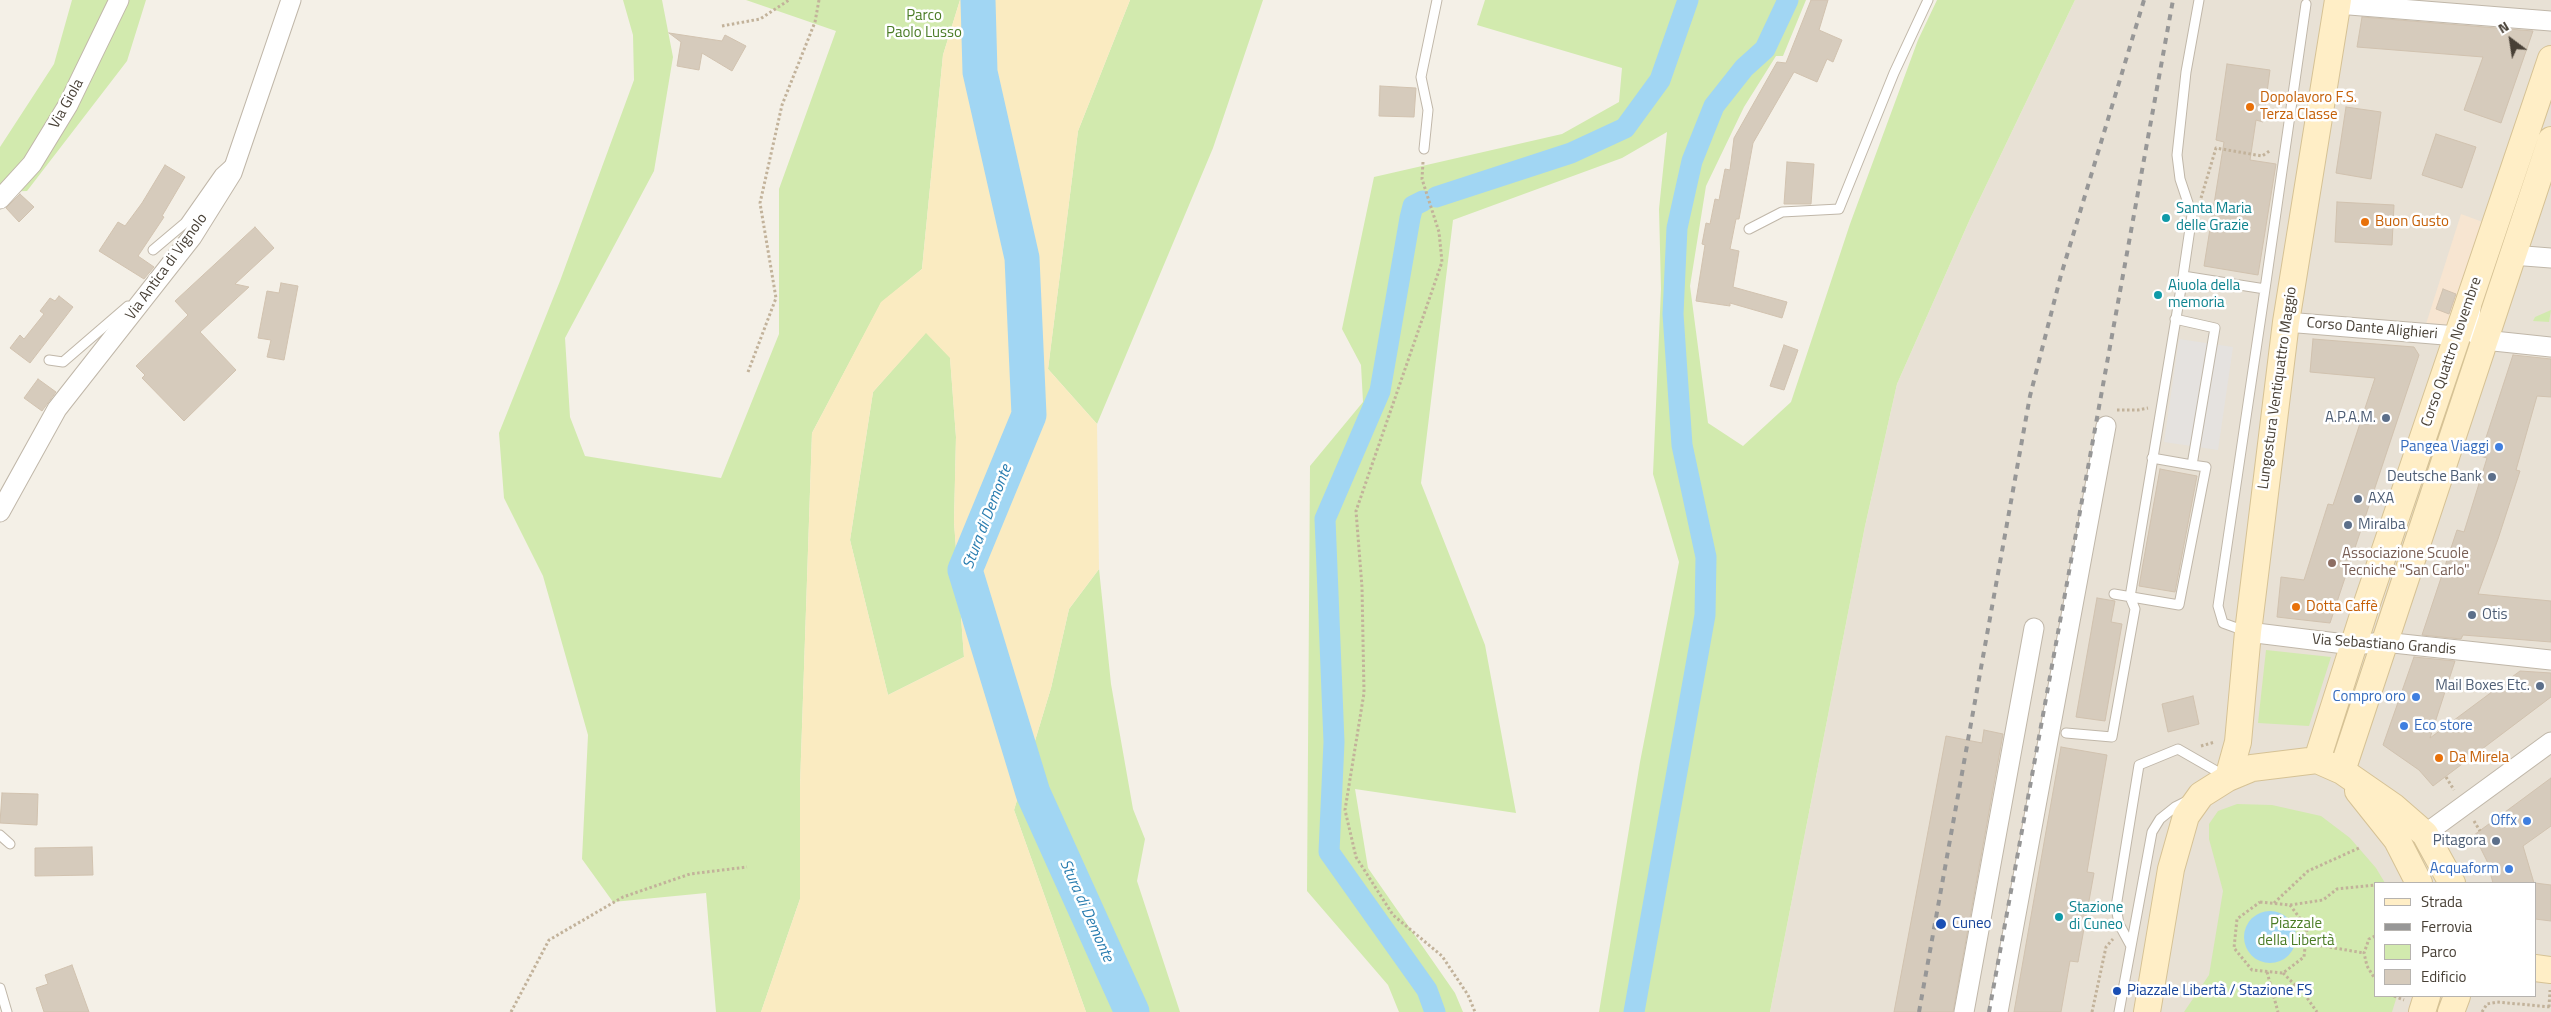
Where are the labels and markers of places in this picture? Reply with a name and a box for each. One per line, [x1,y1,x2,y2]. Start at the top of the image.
place label: Dopolavoro F.S. Terza Classe [2260,89,2357,124]
marker: Dopolavoro F.S. Terza Classe [2244,101,2256,113]
place label: Santa Maria delle Grazie [2176,200,2252,235]
marker: Santa Maria delle Grazie [2160,212,2172,224]
place label: Buon Gusto [2375,213,2449,231]
marker: Buon Gusto [2359,216,2371,228]
place label: Aiuola della memoria [2168,277,2240,312]
marker: Aiuola della memoria [2152,289,2164,301]
place label: A.P.A.M. [2325,409,2376,427]
marker: A.P.A.M. [2380,412,2392,424]
place label: Pangea Viaggi [2400,438,2489,456]
marker: Pangea Viaggi [2493,441,2505,453]
place label: Deutsche Bank [2387,468,2482,486]
marker: Deutsche Bank [2486,471,2498,483]
place label: AXA [2368,490,2394,508]
marker: AXA [2352,493,2364,505]
place label: Miralba [2358,516,2405,534]
marker: Miralba [2342,519,2354,531]
place label: Associazione Scuole Tecniche "San Carlo" [2342,545,2470,580]
marker: Associazione Scuole Tecniche "San Carlo" [2326,557,2338,569]
place label: Dotta Caffè [2306,598,2378,616]
marker: Dotta Caffè [2290,601,2302,613]
place label: Otis [2482,606,2507,624]
marker: Otis [2466,609,2478,621]
place label: Mail Boxes Etc. [2435,677,2530,695]
marker: Mail Boxes Etc. [2534,680,2546,692]
place label: Compro oro [2332,688,2406,706]
marker: Compro oro [2410,691,2422,703]
place label: Eco store [2414,717,2473,735]
marker: Eco store [2398,720,2410,732]
place label: Da Mirela [2449,749,2509,767]
marker: Da Mirela [2433,752,2445,764]
place label: Offx [2490,812,2517,830]
marker: Offx [2521,815,2533,827]
place label: Pitagora [2433,832,2486,850]
marker: Pitagora [2490,835,2502,847]
place label: Acquaform [2430,860,2499,878]
marker: Acquaform [2503,863,2515,875]
place label: Stazione di Cuneo [2069,899,2123,934]
marker: Stazione di Cuneo [2053,911,2065,923]
place label: Cuneo [1952,915,1992,933]
marker: Cuneo [1934,917,1948,931]
place label: Piazzale Libertà / Stazione FS [2127,982,2312,1000]
marker: Piazzale Libertà / Stazione FS [2111,985,2123,997]

